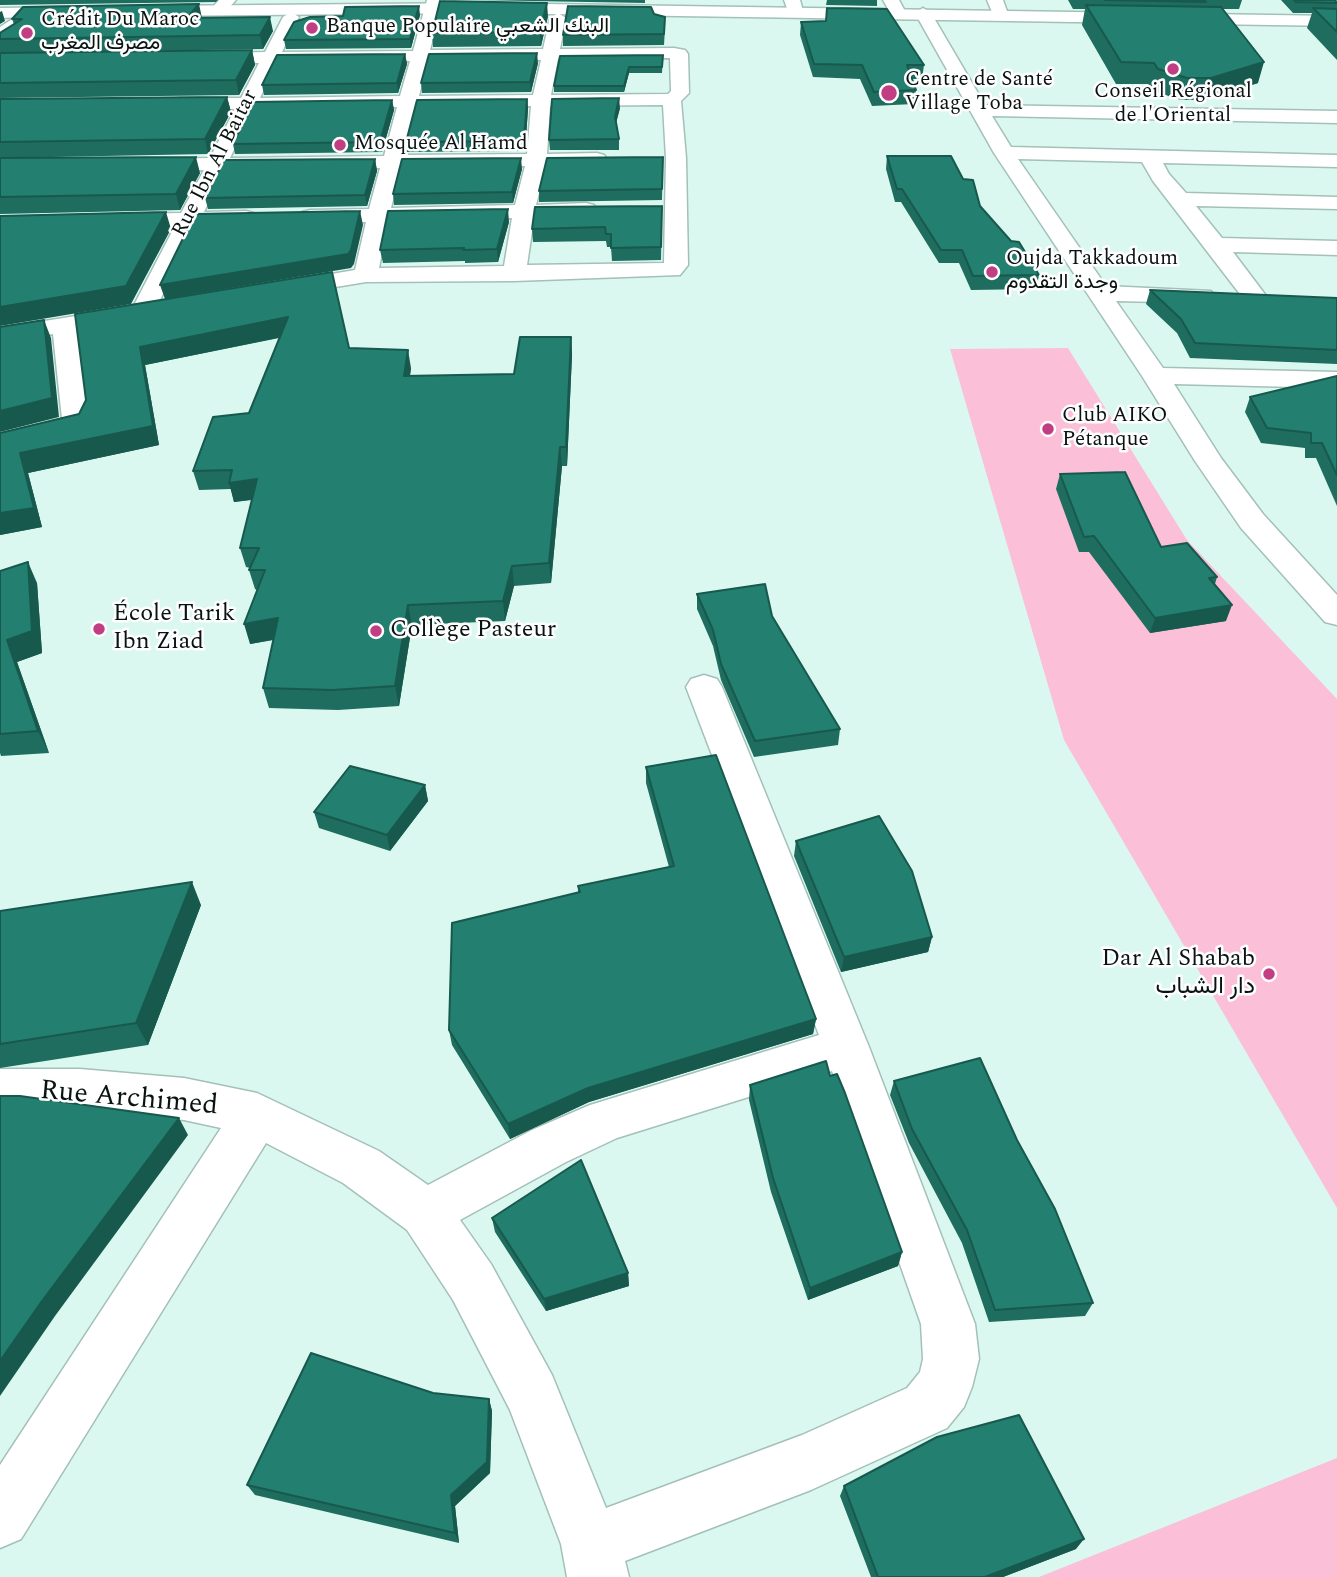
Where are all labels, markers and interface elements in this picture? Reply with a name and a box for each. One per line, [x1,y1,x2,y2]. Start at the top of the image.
place label: Crédit Du Maroc مصرف المغرب [41,8,199,58]
place label: Banque Populaire البنك الشعبي [326,15,609,41]
marker: Banque Populaire البنك الشعبي [304,20,320,36]
marker: Crédit Du Maroc مصرف المغرب [19,25,35,41]
marker: Conseil Régional de l'Oriental [1165,61,1181,77]
place label: Centre de Santé Village Toba [905,68,1053,118]
place label: Conseil Régional de l'Oriental [1094,80,1252,130]
marker: Centre de Santé Village Toba [879,83,899,103]
street label: Rue Ibn Al Baitar [168,86,264,242]
place label: Mosquée Al Hamd [354,132,528,158]
marker: Mosquée Al Hamd [332,137,348,153]
place label: Oujda Takkadoum وجدة التقدوم [1006,247,1178,297]
marker: Oujda Takkadoum وجدة التقدوم [984,264,1000,280]
place label: Club AIKO Pétanque [1062,404,1167,454]
marker: Club AIKO Pétanque [1040,421,1056,437]
place label: École Tarik Ibn Ziad [113,601,235,657]
place label: Collège Pasteur [390,617,556,645]
marker: École Tarik Ibn Ziad [91,621,107,637]
marker: Collège Pasteur [368,623,384,639]
place label: Dar Al Shabab دار الشباب [1101,946,1255,1002]
marker: Dar Al Shabab دار الشباب [1261,966,1277,982]
street label: Rue Archimed [39,1075,219,1125]

